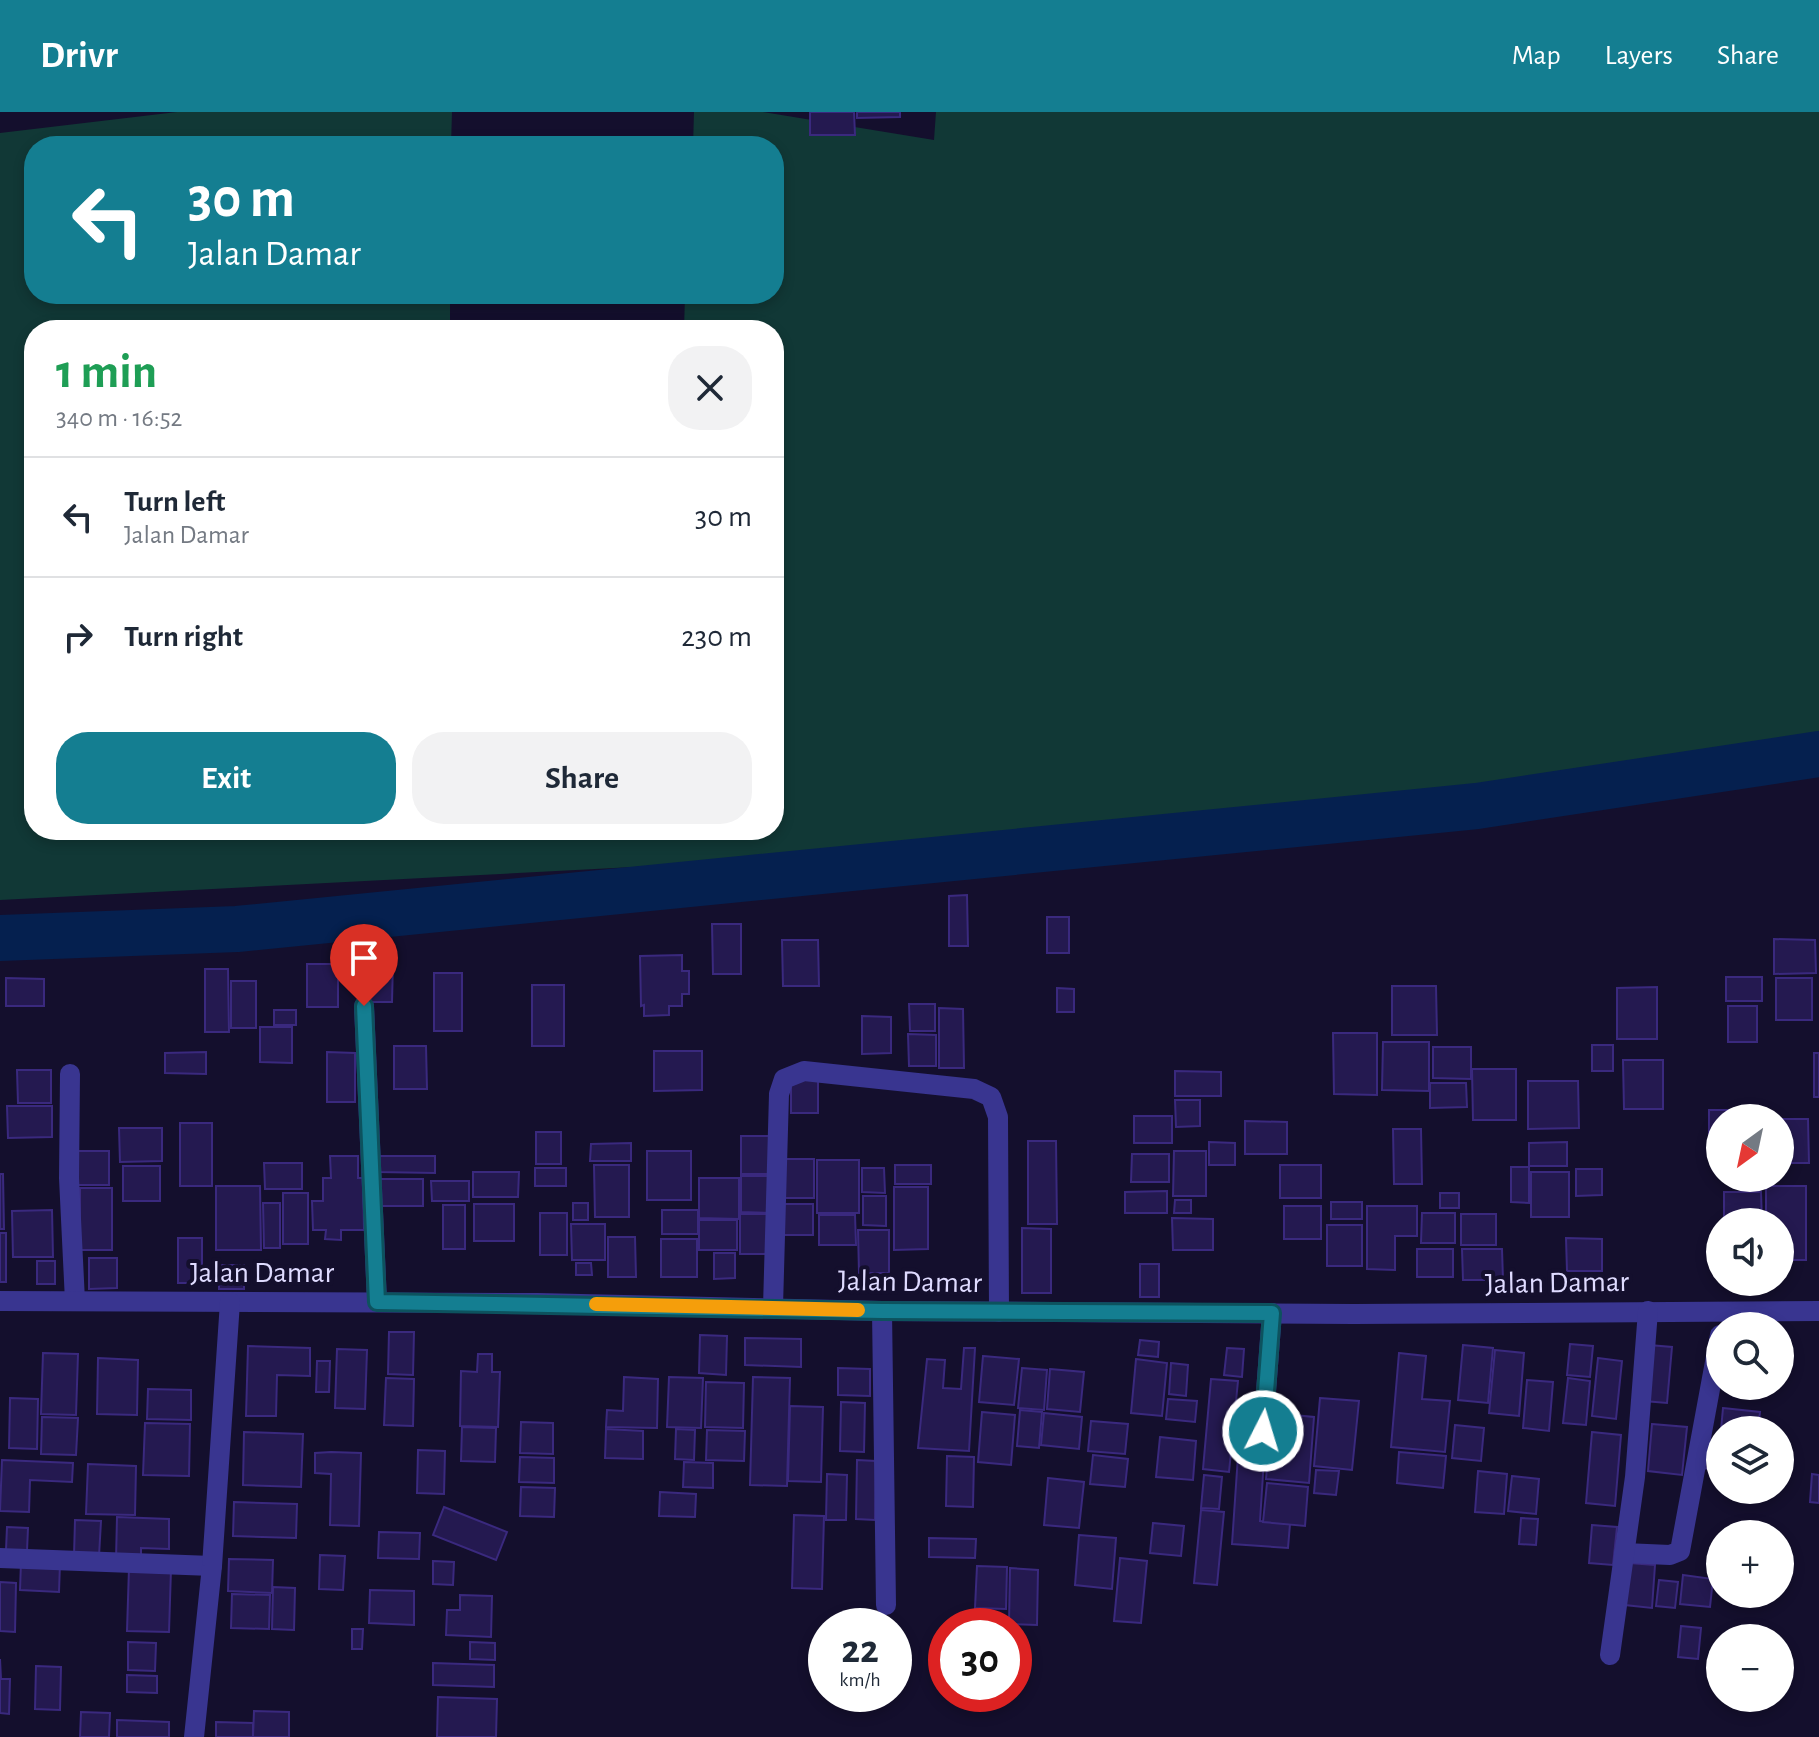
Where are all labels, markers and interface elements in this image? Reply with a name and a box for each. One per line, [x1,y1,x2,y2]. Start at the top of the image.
text: Drivr [40,37,118,75]
text: Map [1512,42,1561,70]
text: Layers [1605,42,1673,70]
text: Share [1717,42,1779,70]
icon: left [56,168,160,272]
text: 30 m [188,171,295,227]
text: Jalan Damar [188,236,361,272]
button: close [668,346,752,430]
text: 1 min [56,349,157,397]
text: 340 m · 16:52 [56,405,182,431]
text: Turn left [124,487,225,517]
icon: left [56,495,100,539]
text: 30 m [695,502,752,532]
text: Jalan Damar [124,522,249,548]
icon: right [56,615,100,659]
text: Turn right [124,622,243,652]
text: 230 m [681,622,752,652]
button: Exit [56,732,396,824]
button: Share [412,732,752,824]
pin [330,924,398,1006]
icon: arrive [342,936,386,980]
north arrow [1706,1104,1794,1192]
map controls [1706,1104,1794,1712]
button: sound [1706,1208,1794,1296]
street label: Jalan Damar [190,1258,334,1288]
street label: Jalan Damar [838,1266,983,1298]
street label: Jalan Damar [1485,1267,1630,1299]
button: search [1706,1312,1794,1400]
position arrow [1221,1389,1305,1473]
button: layers [1706,1416,1794,1504]
button: + [1706,1520,1794,1608]
speed limit sign: 30 [928,1608,1032,1712]
button: − [1706,1624,1794,1712]
text: 22 [841,1630,879,1670]
text: km/h [839,1670,881,1690]

